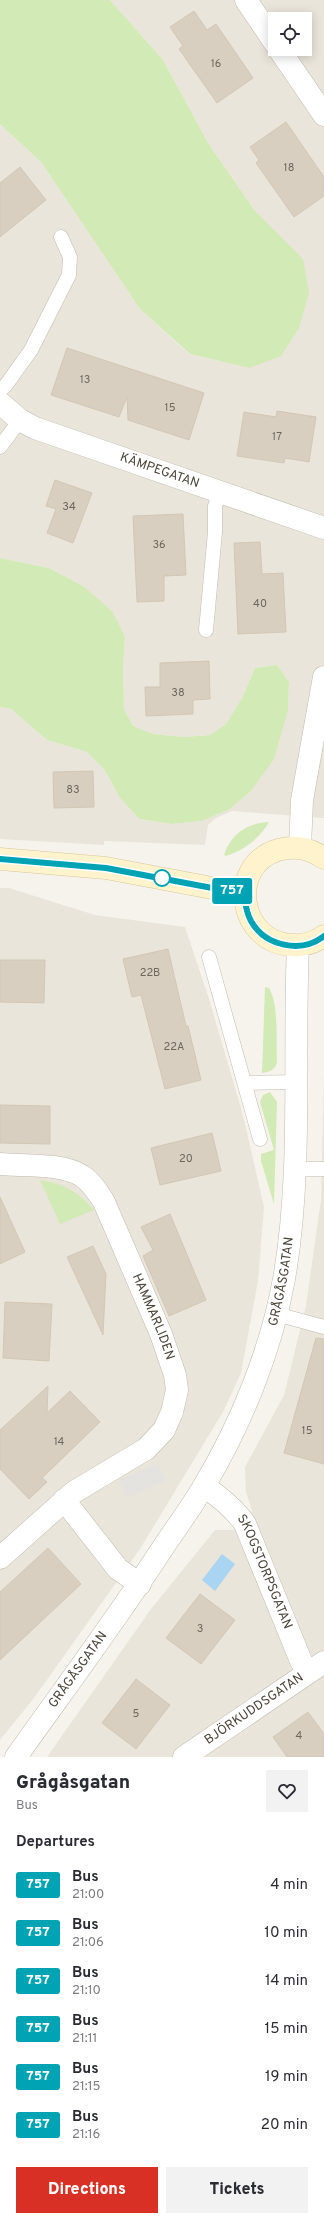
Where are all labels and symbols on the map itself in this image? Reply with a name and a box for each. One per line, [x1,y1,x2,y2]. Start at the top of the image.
house number: 16 [211,57,221,71]
house number: 18 [284,161,294,175]
house number: 13 [80,373,90,387]
house number: 15 [165,401,176,415]
house number: 17 [272,430,282,444]
street label: KÄMPEGATAN [118,450,201,492]
house number: 34 [62,500,76,514]
house number: 36 [152,538,166,552]
house number: 40 [253,597,267,611]
house number: 38 [171,686,185,700]
house number: 83 [66,783,80,797]
unlabelled marker [153,869,171,887]
line badge: 757 [209,878,255,904]
house number: 22B [140,966,160,980]
house number: 22A [164,1040,184,1054]
house number: 20 [179,1152,193,1166]
street label: GRÅGÅSGATAN [266,1236,298,1328]
street label: HAMMARLIDEN [128,1271,177,1362]
house number: 15 [302,1424,313,1438]
house number: 14 [54,1435,65,1449]
street label: SKOGSTORPSGATAN [233,1511,295,1632]
house number: 3 [197,1622,203,1636]
street label: GRÅGÅSGATAN [45,1629,111,1712]
street label: BJÖRKUDDSGATAN [202,1670,307,1749]
house number: 5 [133,1707,140,1721]
house number: 4 [296,1729,303,1743]

